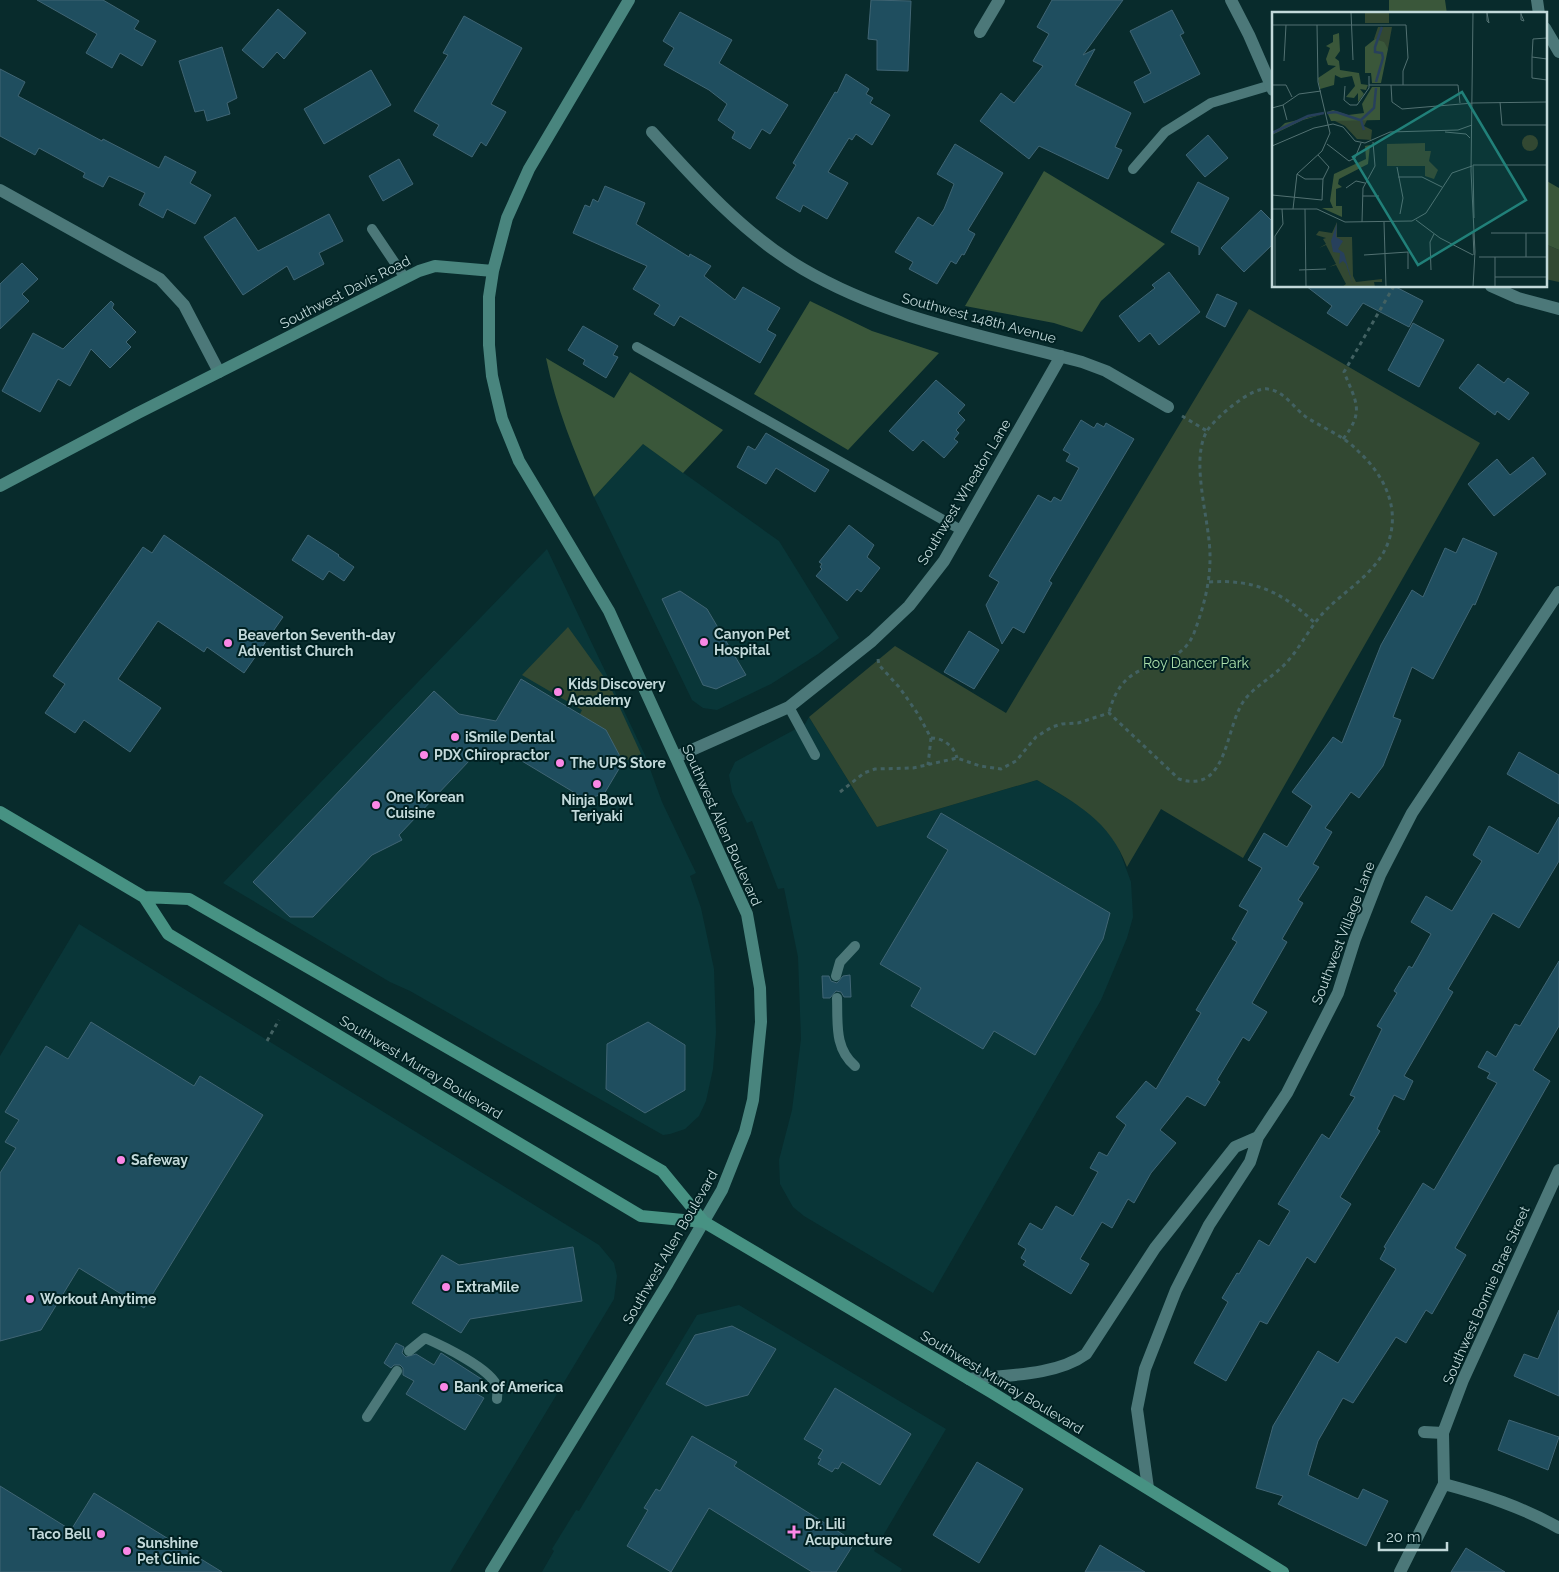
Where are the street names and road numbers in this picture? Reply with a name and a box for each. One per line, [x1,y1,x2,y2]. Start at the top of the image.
street label: Southwest Davis Road [277,252,413,332]
street label: Southwest 148th Avenue [900,290,1058,346]
street label: Southwest Wheaton Lane [914,416,1014,568]
street label: Southwest Allen Boulevard [679,742,765,908]
street label: Southwest Village Lane [1308,859,1378,1007]
street label: Southwest Murray Boulevard [337,1012,505,1122]
street label: Southwest Allen Boulevard [619,1167,721,1327]
street label: Southwest Bonnie Brae Street [1439,1203,1533,1387]
street label: Southwest Murray Boulevard [918,1327,1086,1437]

